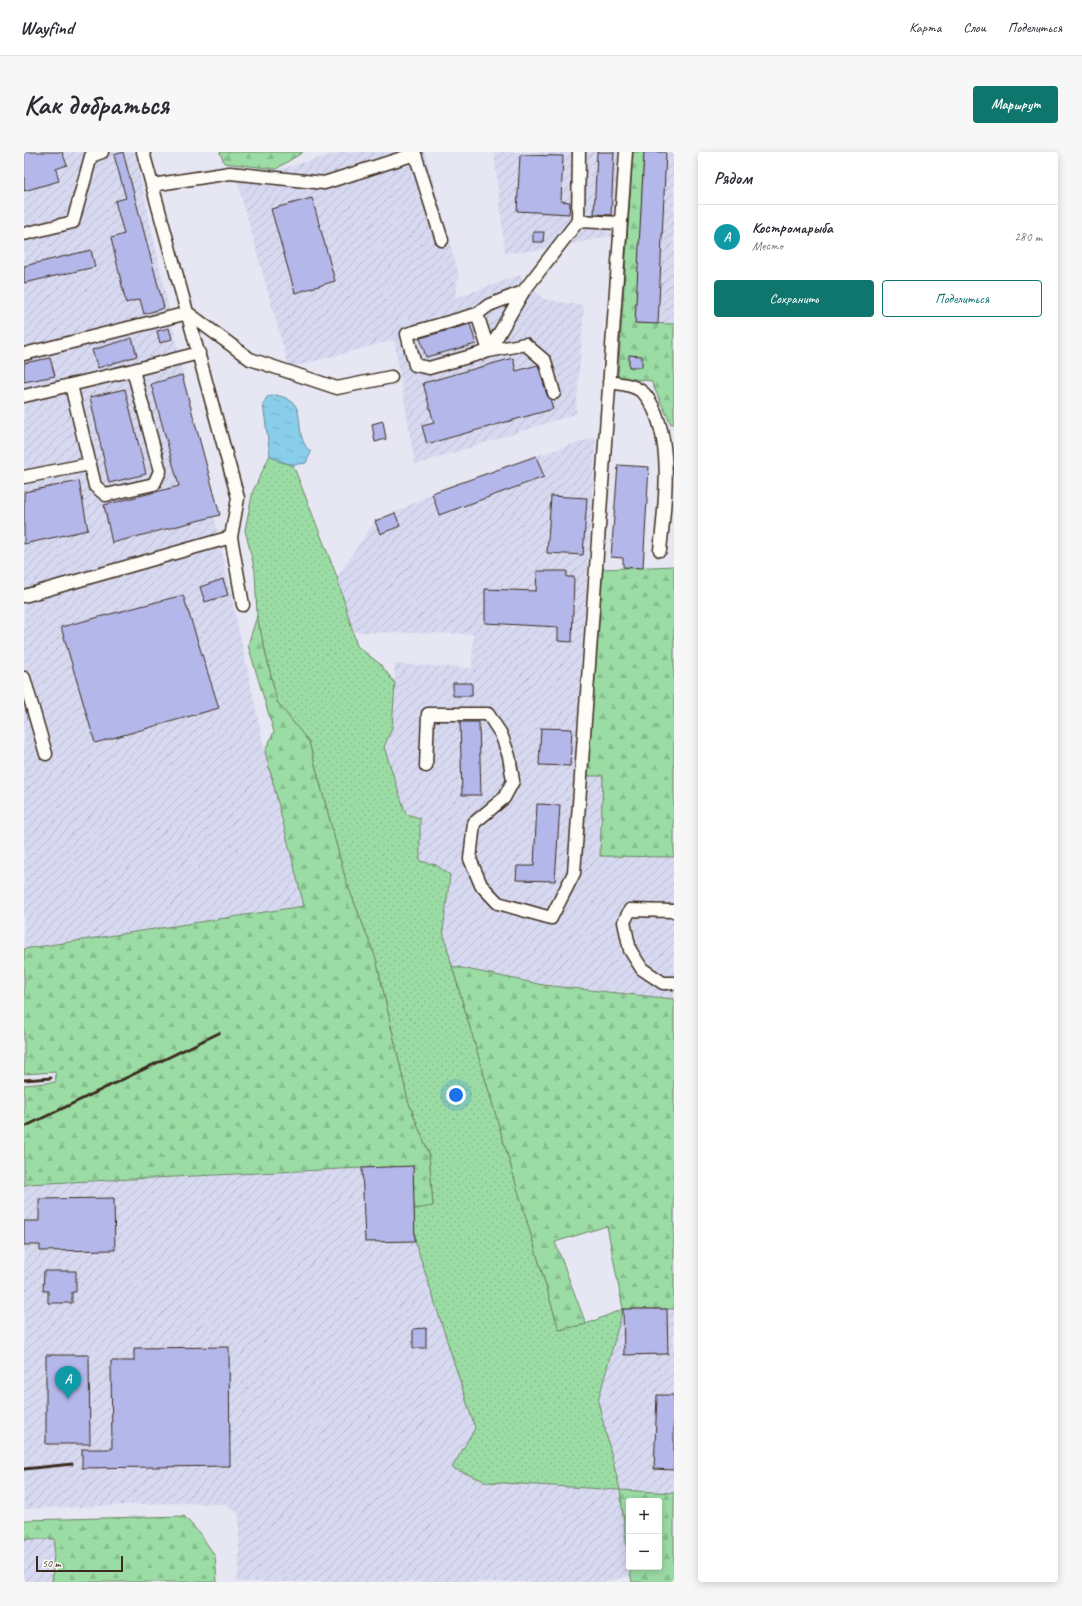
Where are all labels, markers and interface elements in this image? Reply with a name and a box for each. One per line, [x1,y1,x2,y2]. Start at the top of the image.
text: Wayfind [20,16,73,40]
text: Карта [909,19,941,36]
text: Слои [963,19,986,36]
text: Поделиться [1008,19,1062,36]
button: Маршрут [973,86,1058,123]
text: Как добраться [24,87,169,122]
text: Рядом [714,168,752,189]
text: Костромарыба [752,219,833,238]
text: A [724,229,730,245]
text: 280 m [1014,229,1042,245]
text: Место [752,238,783,254]
button: Сохранить [714,280,874,317]
button: Поделиться [882,280,1042,317]
your location [446,1085,466,1105]
pin: A [55,1366,81,1399]
map controls [626,1498,662,1570]
button: + [626,1498,662,1534]
button: − [626,1534,662,1570]
scale bar [36,1554,123,1573]
text: 50 m [42,1556,61,1570]

